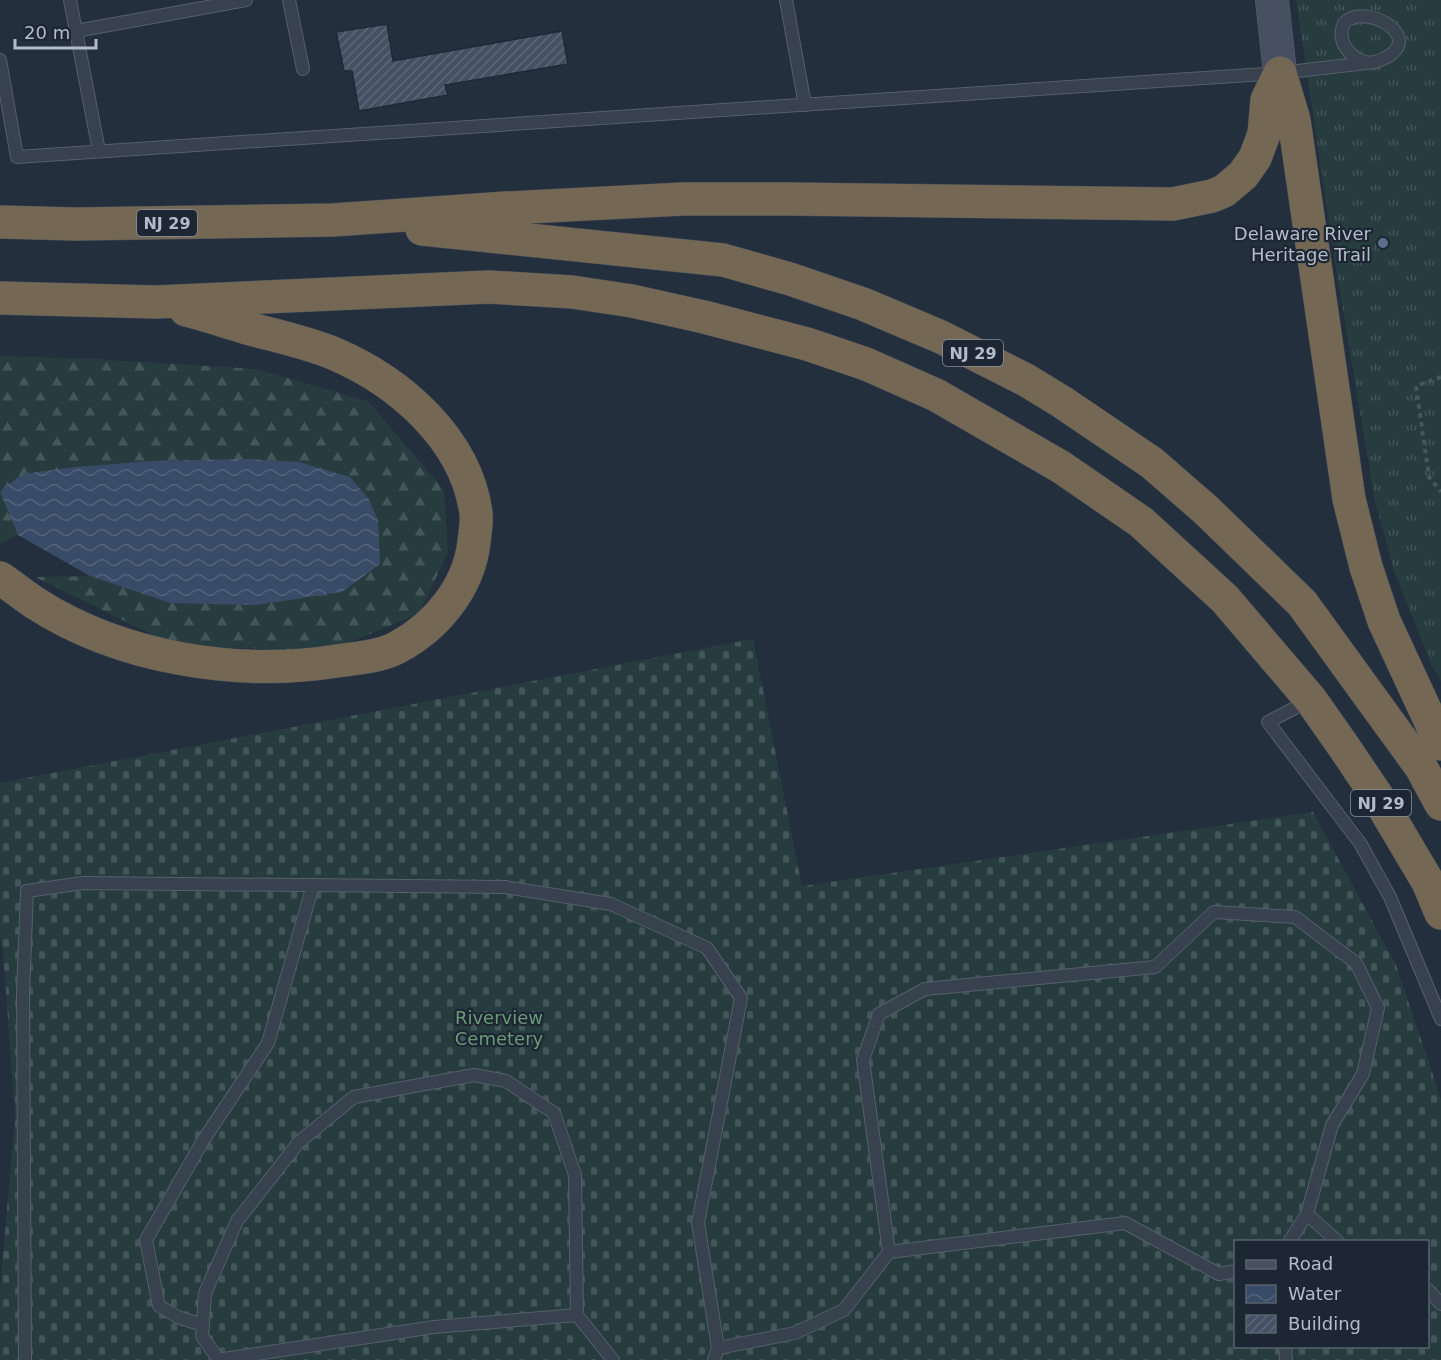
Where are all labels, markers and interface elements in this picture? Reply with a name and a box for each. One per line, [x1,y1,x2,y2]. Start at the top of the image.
scale bar [15,12,96,50]
text: 20 m [24,22,70,43]
road number: NJ 29 [137,210,197,236]
place label: Delaware River Heritage Trail [1234,223,1372,265]
marker: Delaware River Heritage Trail [1376,236,1390,250]
road number: NJ 29 [943,340,1003,366]
road number: NJ 29 [1351,790,1411,816]
park label: Riverview Cemetery [455,1007,544,1049]
legend [1234,1240,1429,1348]
text: Road [1288,1253,1333,1274]
text: Water [1288,1283,1342,1304]
text: Building [1288,1313,1361,1334]

